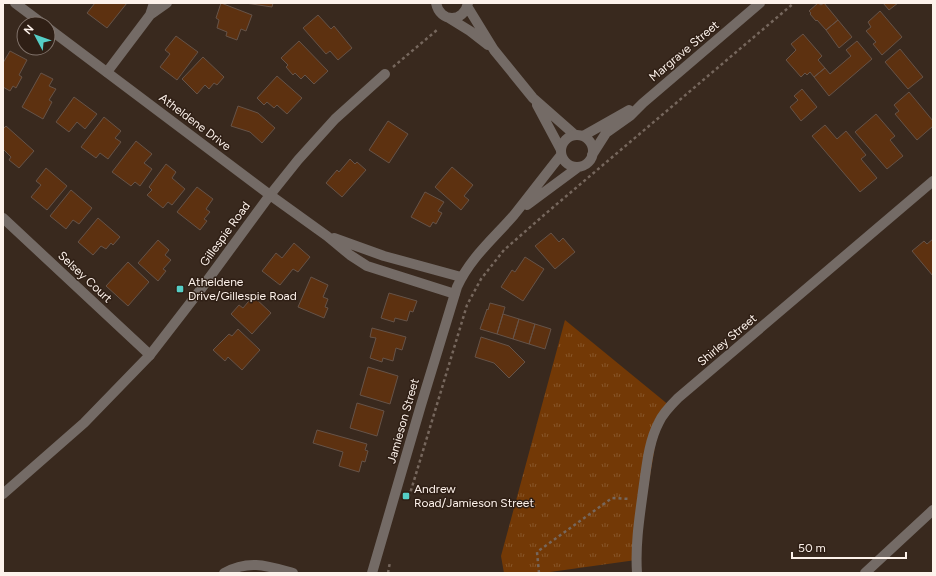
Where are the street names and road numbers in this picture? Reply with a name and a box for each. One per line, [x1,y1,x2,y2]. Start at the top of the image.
street label: Margrave Street [646,17,722,84]
street label: Atheldene Drive [156,91,234,154]
street label: Gillespie Road [197,199,253,269]
street label: Selsey Court [55,248,115,306]
street label: Shirley Street [695,311,760,369]
street label: Jamieson Street [384,376,422,465]

